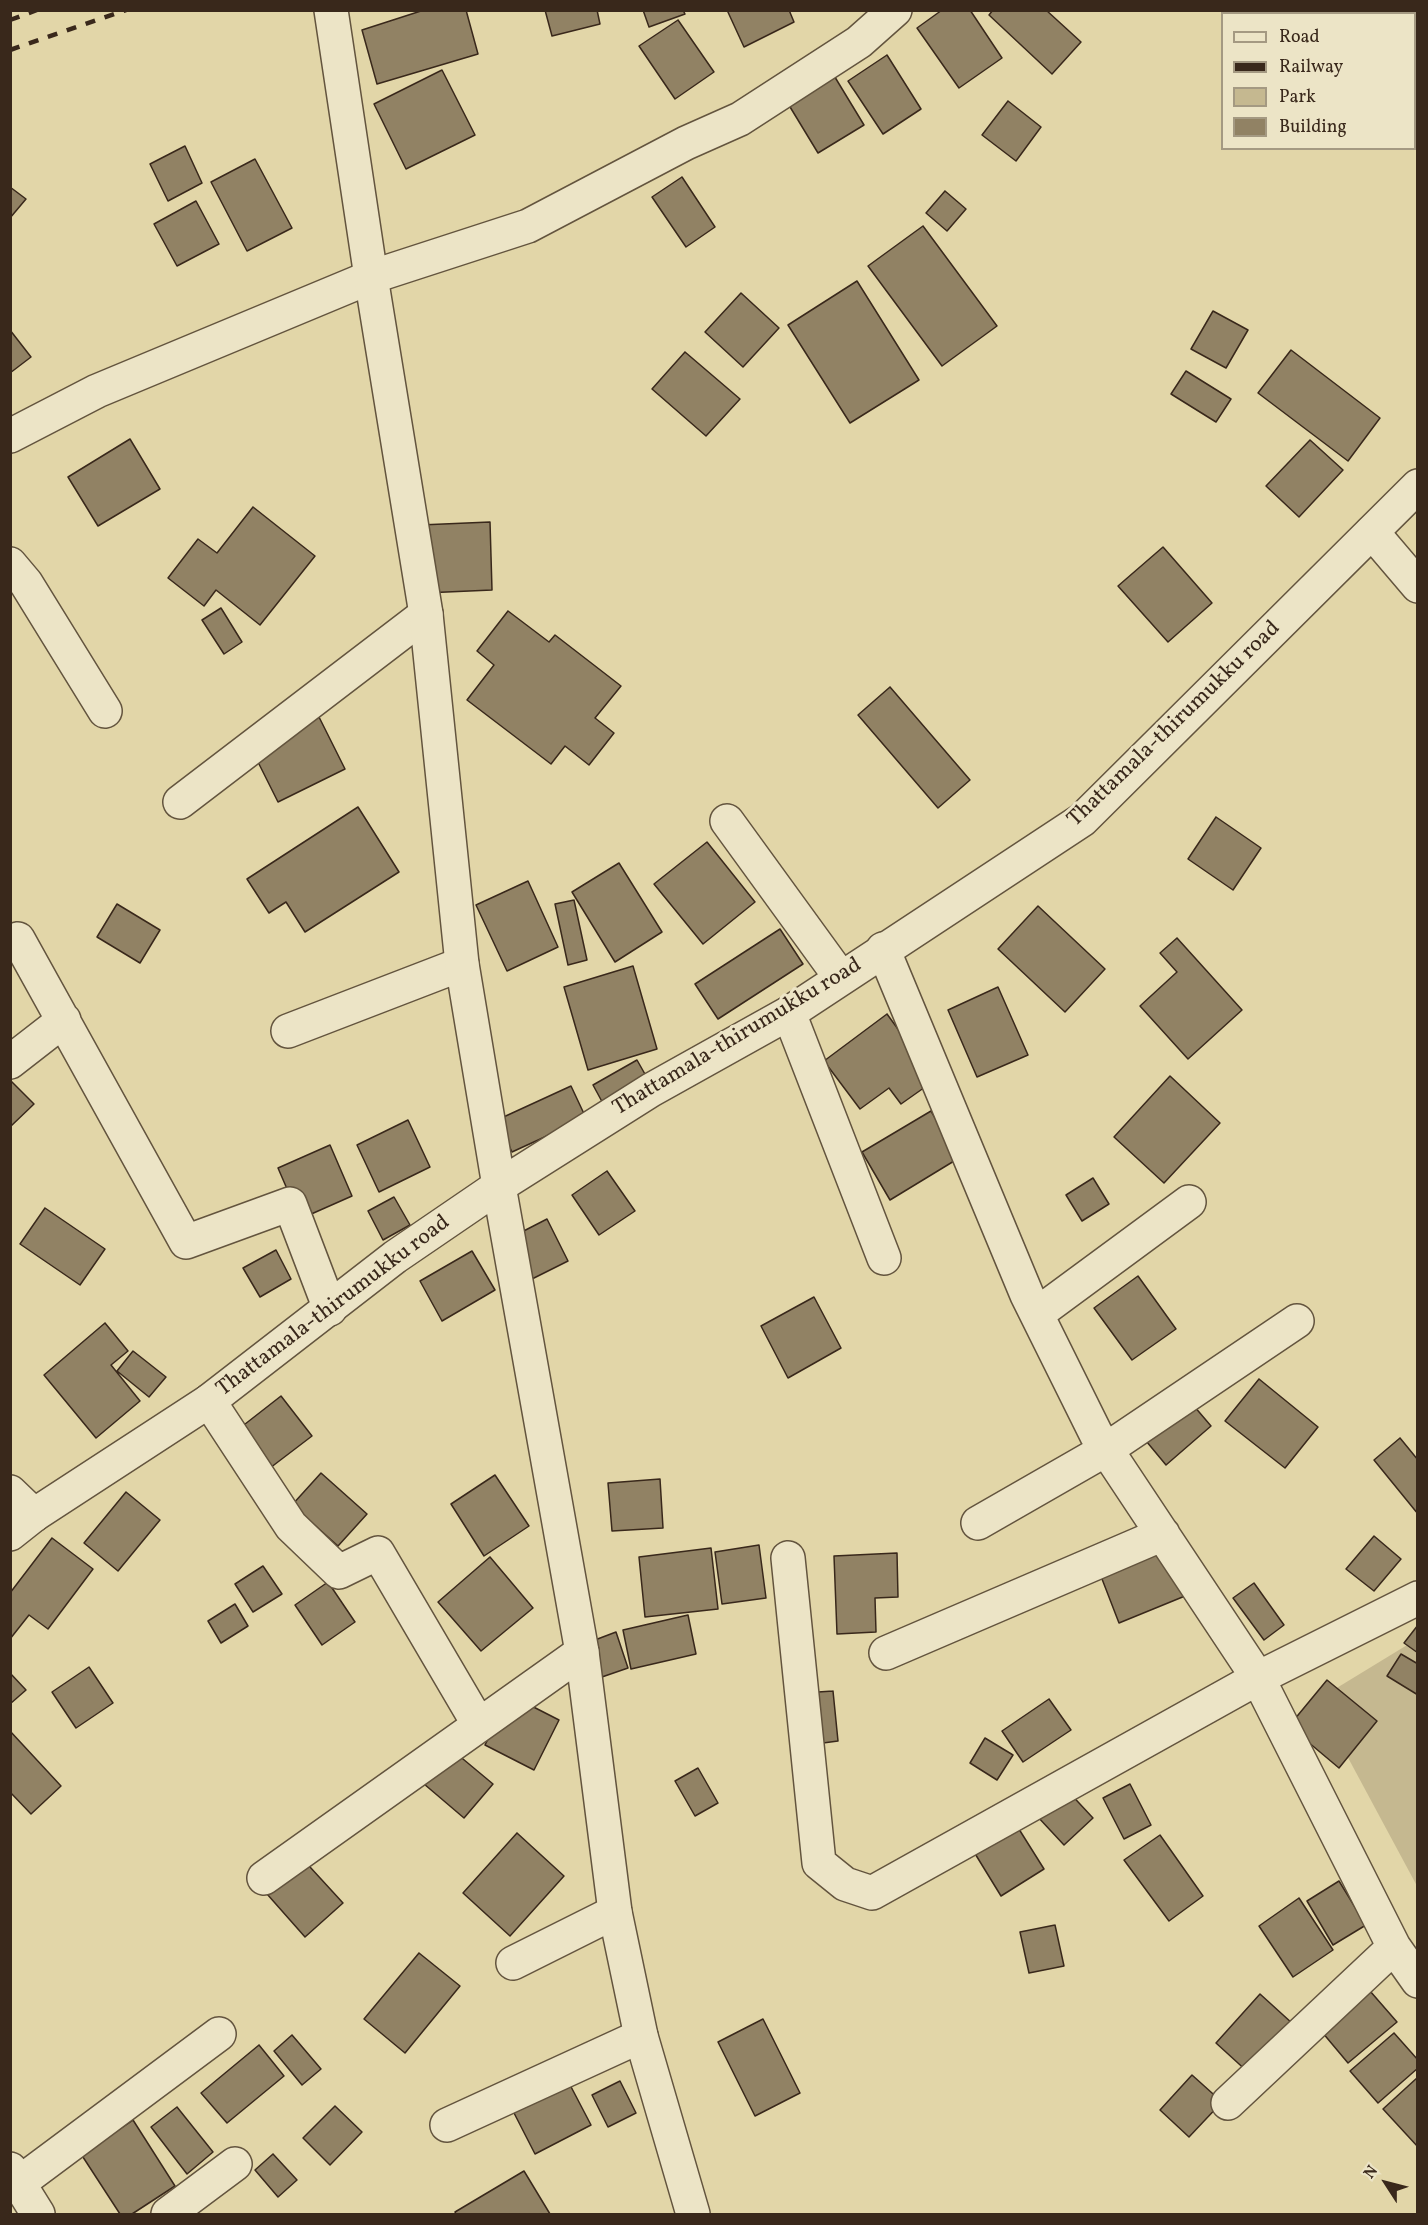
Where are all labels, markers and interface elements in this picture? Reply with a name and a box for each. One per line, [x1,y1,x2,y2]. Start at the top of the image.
legend [1221,12,1416,150]
text: Road [1279,25,1320,50]
text: Railway [1279,55,1343,80]
text: Park [1279,85,1316,110]
text: Building [1279,115,1347,140]
street label: Thattamala-thirumukku road [1063,616,1287,834]
street label: Thattamala-thirumukku road [609,953,867,1123]
street label: Thattamala-thirumukku road [212,1211,456,1403]
north arrow [1356,2153,1416,2213]
text: N [1359,2161,1384,2184]

